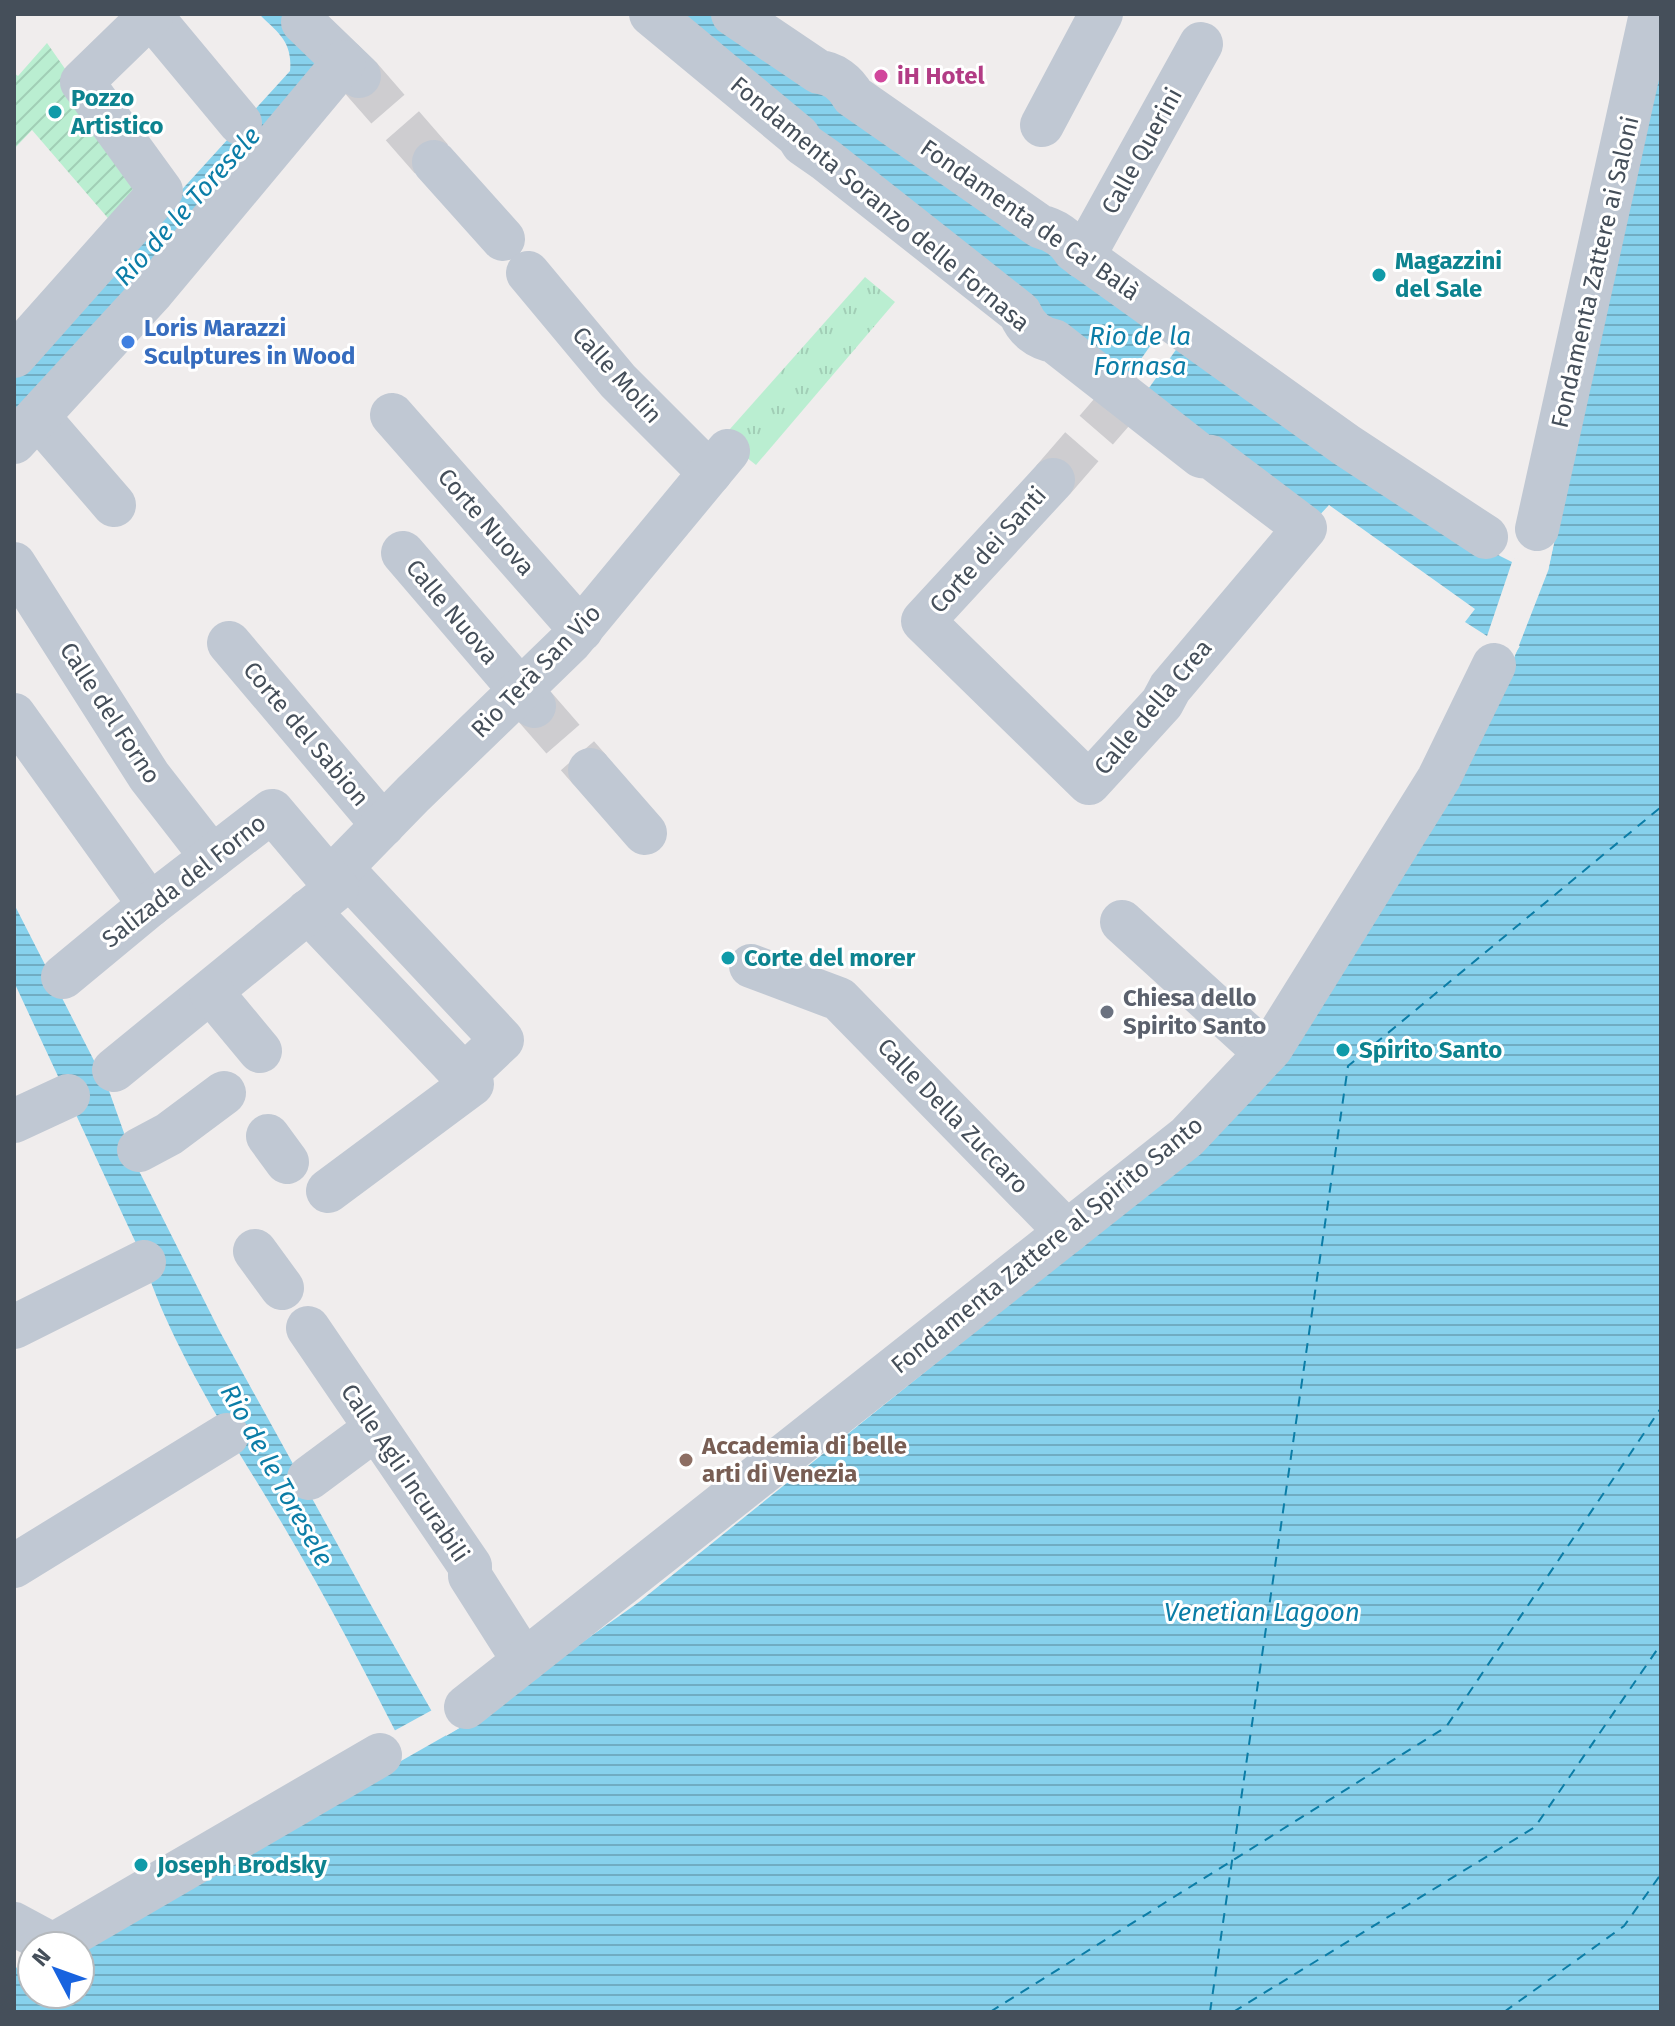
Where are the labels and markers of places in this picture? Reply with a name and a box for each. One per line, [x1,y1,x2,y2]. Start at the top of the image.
place label: iH Hotel [897,62,986,90]
marker: iH Hotel [872,67,890,85]
place label: Pozzo Artistico [70,84,163,140]
marker: Pozzo Artistico [46,103,64,121]
place label: Magazzini del Sale [1395,247,1502,303]
marker: Magazzini del Sale [1370,266,1388,284]
place label: Loris Marazzi Sculptures in Wood [144,314,355,370]
marker: Loris Marazzi Sculptures in Wood [119,333,137,351]
place label: Corte del morer [744,944,916,972]
marker: Corte del morer [719,949,737,967]
place label: Chiesa dello Spirito Santo [1123,984,1266,1040]
marker: Chiesa dello Spirito Santo [1098,1003,1116,1021]
place label: Spirito Santo [1359,1036,1502,1064]
marker: Spirito Santo [1334,1041,1352,1059]
place label: Accademia di belle arti di Venezia [701,1432,907,1488]
marker: Accademia di belle arti di Venezia [677,1451,695,1469]
place label: Joseph Brodsky [156,1851,327,1879]
marker: Joseph Brodsky [132,1856,150,1874]

